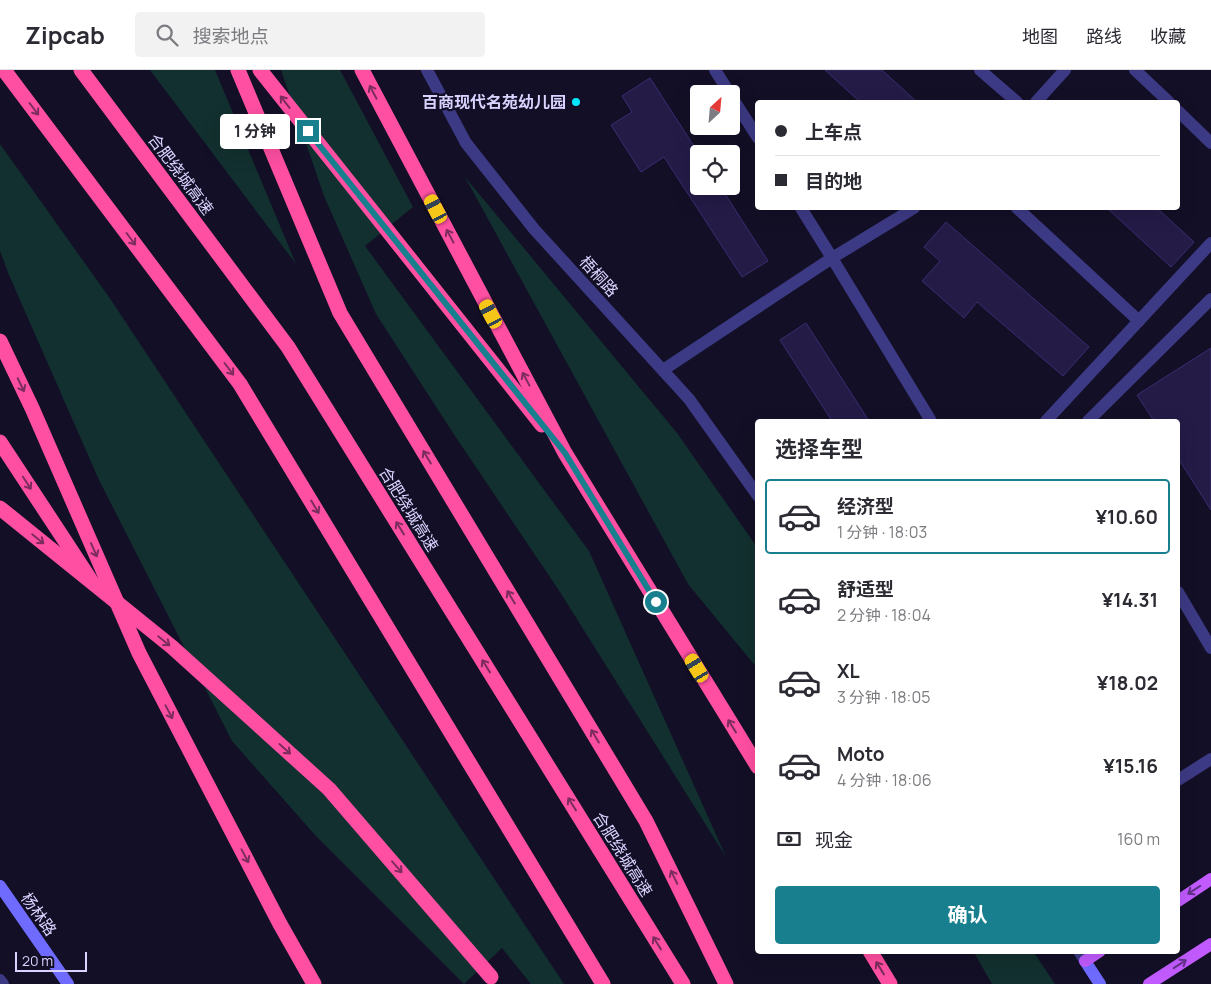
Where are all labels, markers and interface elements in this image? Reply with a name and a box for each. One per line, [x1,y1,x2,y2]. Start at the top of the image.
search box [135,12,485,57]
text: Zipcab [25,18,105,51]
icon: search [153,21,181,49]
text: 搜索地点 [193,23,269,49]
text: 地图 [1022,24,1058,48]
text: 路线 [1086,24,1122,48]
text: 收藏 [1150,24,1186,48]
one-way arrow [368,85,378,100]
north arrow [690,85,740,135]
map controls [690,85,740,195]
place label: 百商现代名苑幼儿园 [422,91,566,113]
one-way arrow [279,96,290,109]
marker: 百商现代名苑幼儿园 [570,96,582,108]
one-way arrow [28,102,39,115]
callout: 1 分钟 [220,114,290,148]
text: 上车点 [805,119,862,145]
text: 1 分钟 [234,120,276,142]
route end [297,120,319,142]
street label: 合肥绕城高速 [143,129,219,219]
button: locate [690,145,740,195]
text: 目的地 [805,168,862,194]
car [422,192,449,226]
one-way arrow [444,229,454,243]
one-way arrow [126,232,137,245]
street label: 梧桐路 [575,251,623,301]
car [477,297,504,331]
one-way arrow [224,362,234,376]
one-way arrow [521,372,530,387]
one-way arrow [17,377,26,392]
text: 选择车型 [775,434,863,464]
one-way arrow [421,451,431,465]
street label: 合肥绕城高速 [374,462,444,556]
one-way arrow [22,475,32,489]
text: 经济型 [837,493,894,519]
icon: car [777,494,822,539]
one-way arrow [310,499,320,513]
text: ¥10.60 [1095,504,1158,530]
text: 1 分钟 · 18:03 [837,521,927,543]
one-way arrow [395,522,405,536]
one-way arrow [31,533,44,544]
one-way arrow [89,542,99,557]
text: 舒适型 [837,576,894,602]
icon: car [777,577,822,622]
text: ¥14.31 [1102,587,1158,613]
one-way arrow [505,590,515,604]
route start [645,591,667,613]
text: 2 分钟 · 18:04 [837,604,931,626]
one-way arrow [157,636,170,647]
car [682,651,711,685]
text: XL [837,658,860,684]
one-way arrow [481,660,491,674]
icon: car [777,660,822,705]
text: ¥18.02 [1097,670,1158,696]
text: 3 分钟 · 18:05 [837,686,930,708]
one-way arrow [165,704,175,719]
one-way arrow [727,719,737,733]
one-way arrow [589,729,599,743]
text: Moto [837,741,884,767]
icon: car [777,743,822,788]
one-way arrow [279,744,292,755]
text: ¥15.16 [1103,753,1158,779]
text: 4 分钟 · 18:06 [837,769,932,791]
one-way arrow [566,798,576,812]
street label: 合肥绕城高速 [588,807,658,901]
icon: cash [775,825,803,853]
text: 现金 [815,827,853,853]
text: 160 m [1117,828,1160,850]
one-way arrow [241,848,250,863]
one-way arrow [391,861,402,874]
one-way arrow [669,870,679,885]
one-way arrow [1188,885,1202,895]
button: 确认 [775,886,1160,944]
street label: 杨林路 [16,888,62,940]
one-way arrow [652,936,662,950]
scale bar [15,949,88,972]
text: 20 m [22,951,53,970]
one-way arrow [1173,959,1187,969]
one-way arrow [875,961,885,975]

